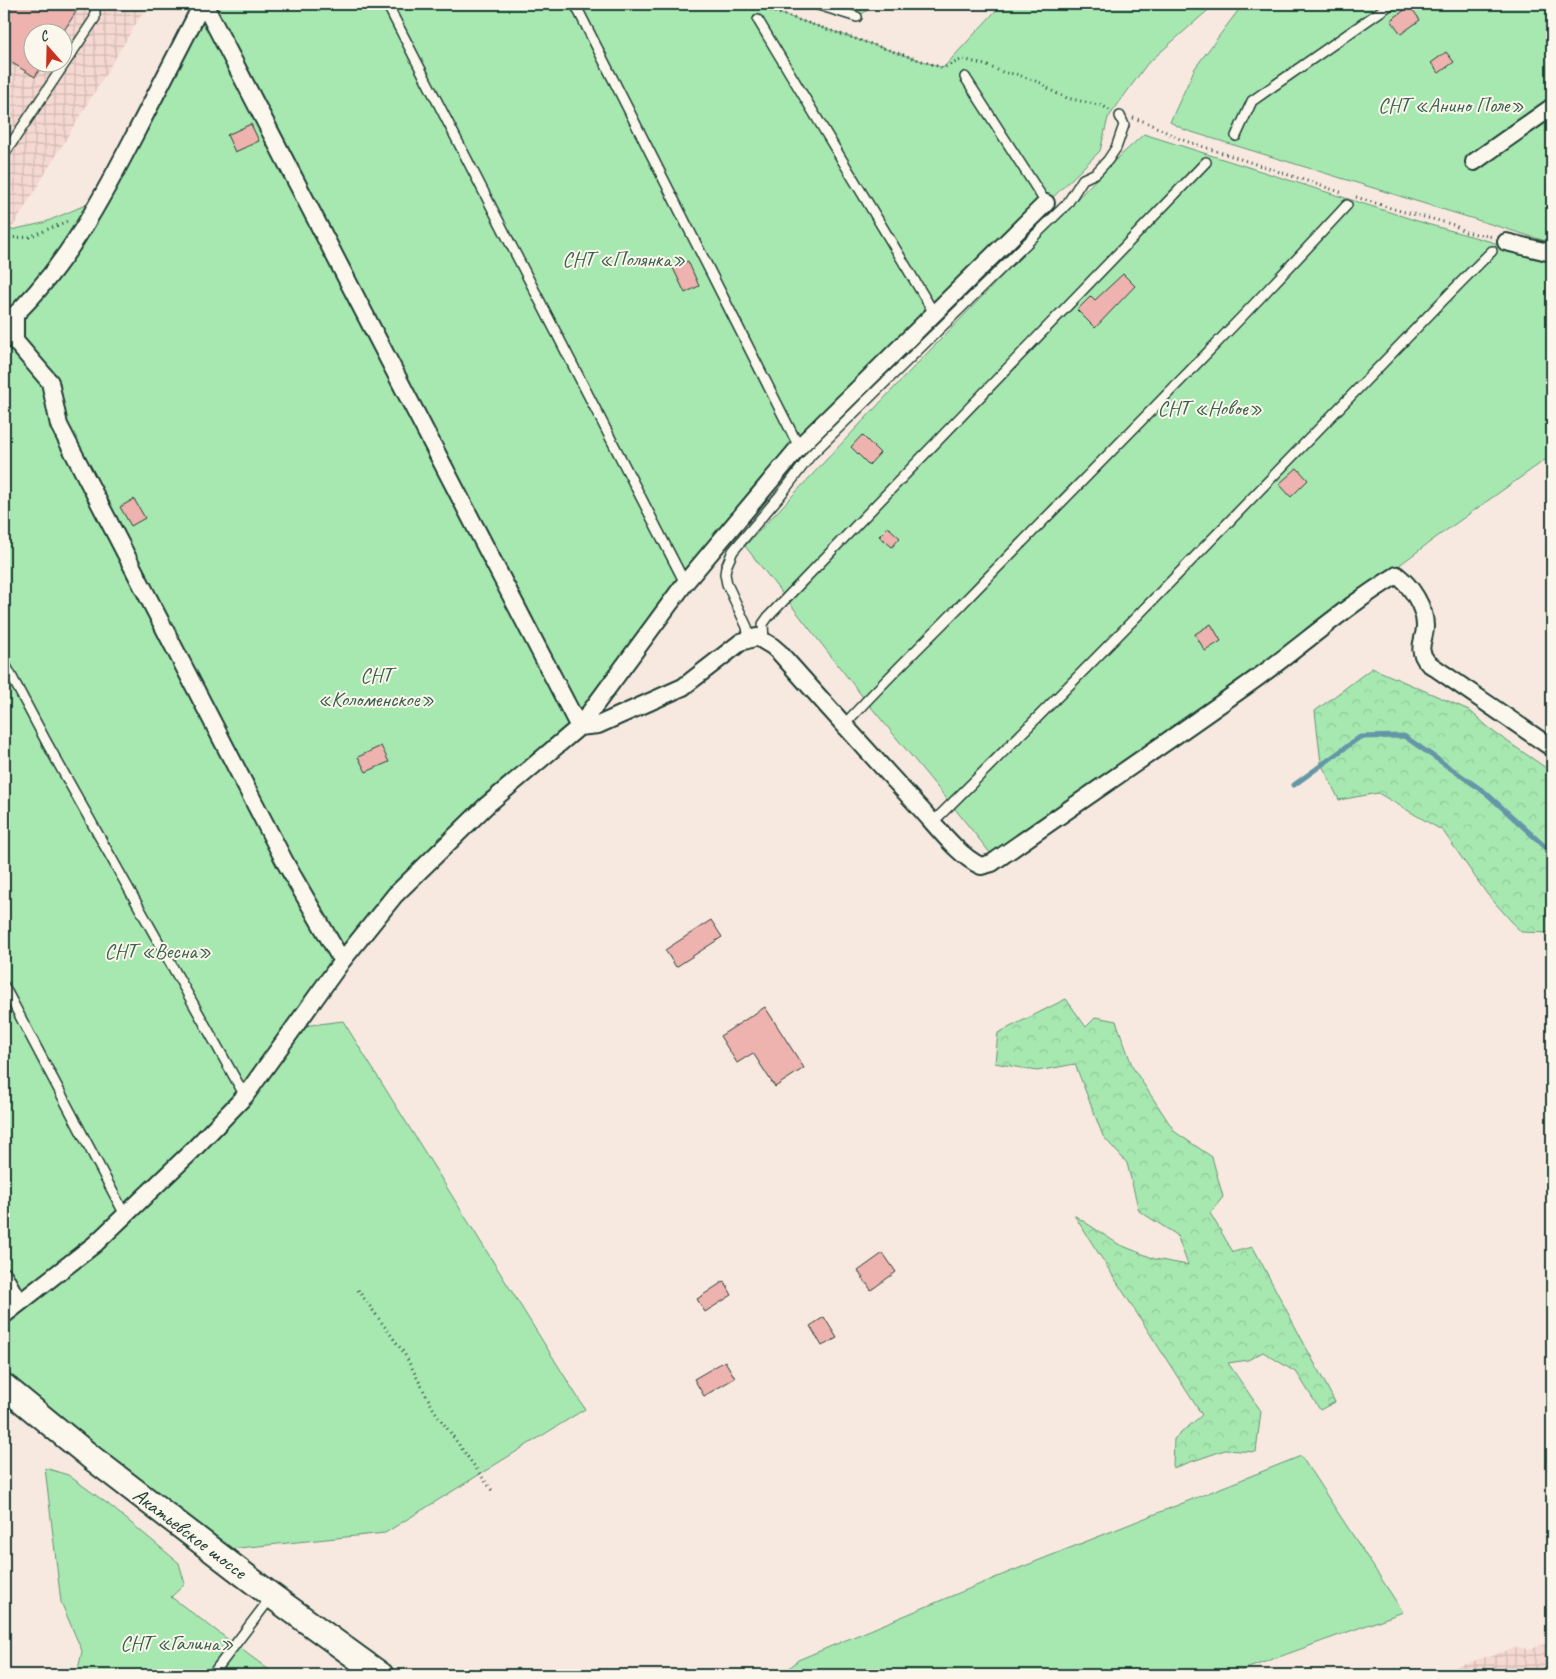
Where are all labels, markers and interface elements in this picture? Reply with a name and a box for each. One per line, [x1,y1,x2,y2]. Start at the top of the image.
north arrow [22,22,72,72]
text: С [38,26,52,45]
park label: СНТ «Анино Поле» [1378,92,1524,118]
park label: СНТ «Полянка» [562,246,686,272]
park label: СНТ «Новое» [1158,395,1263,421]
park label: СНТ «Коломенское» [318,662,434,712]
park label: СНТ «Весна» [105,938,212,964]
street label: Акатьевское шоссе [128,1482,253,1585]
park label: СНТ «Галина» [120,1630,234,1656]

